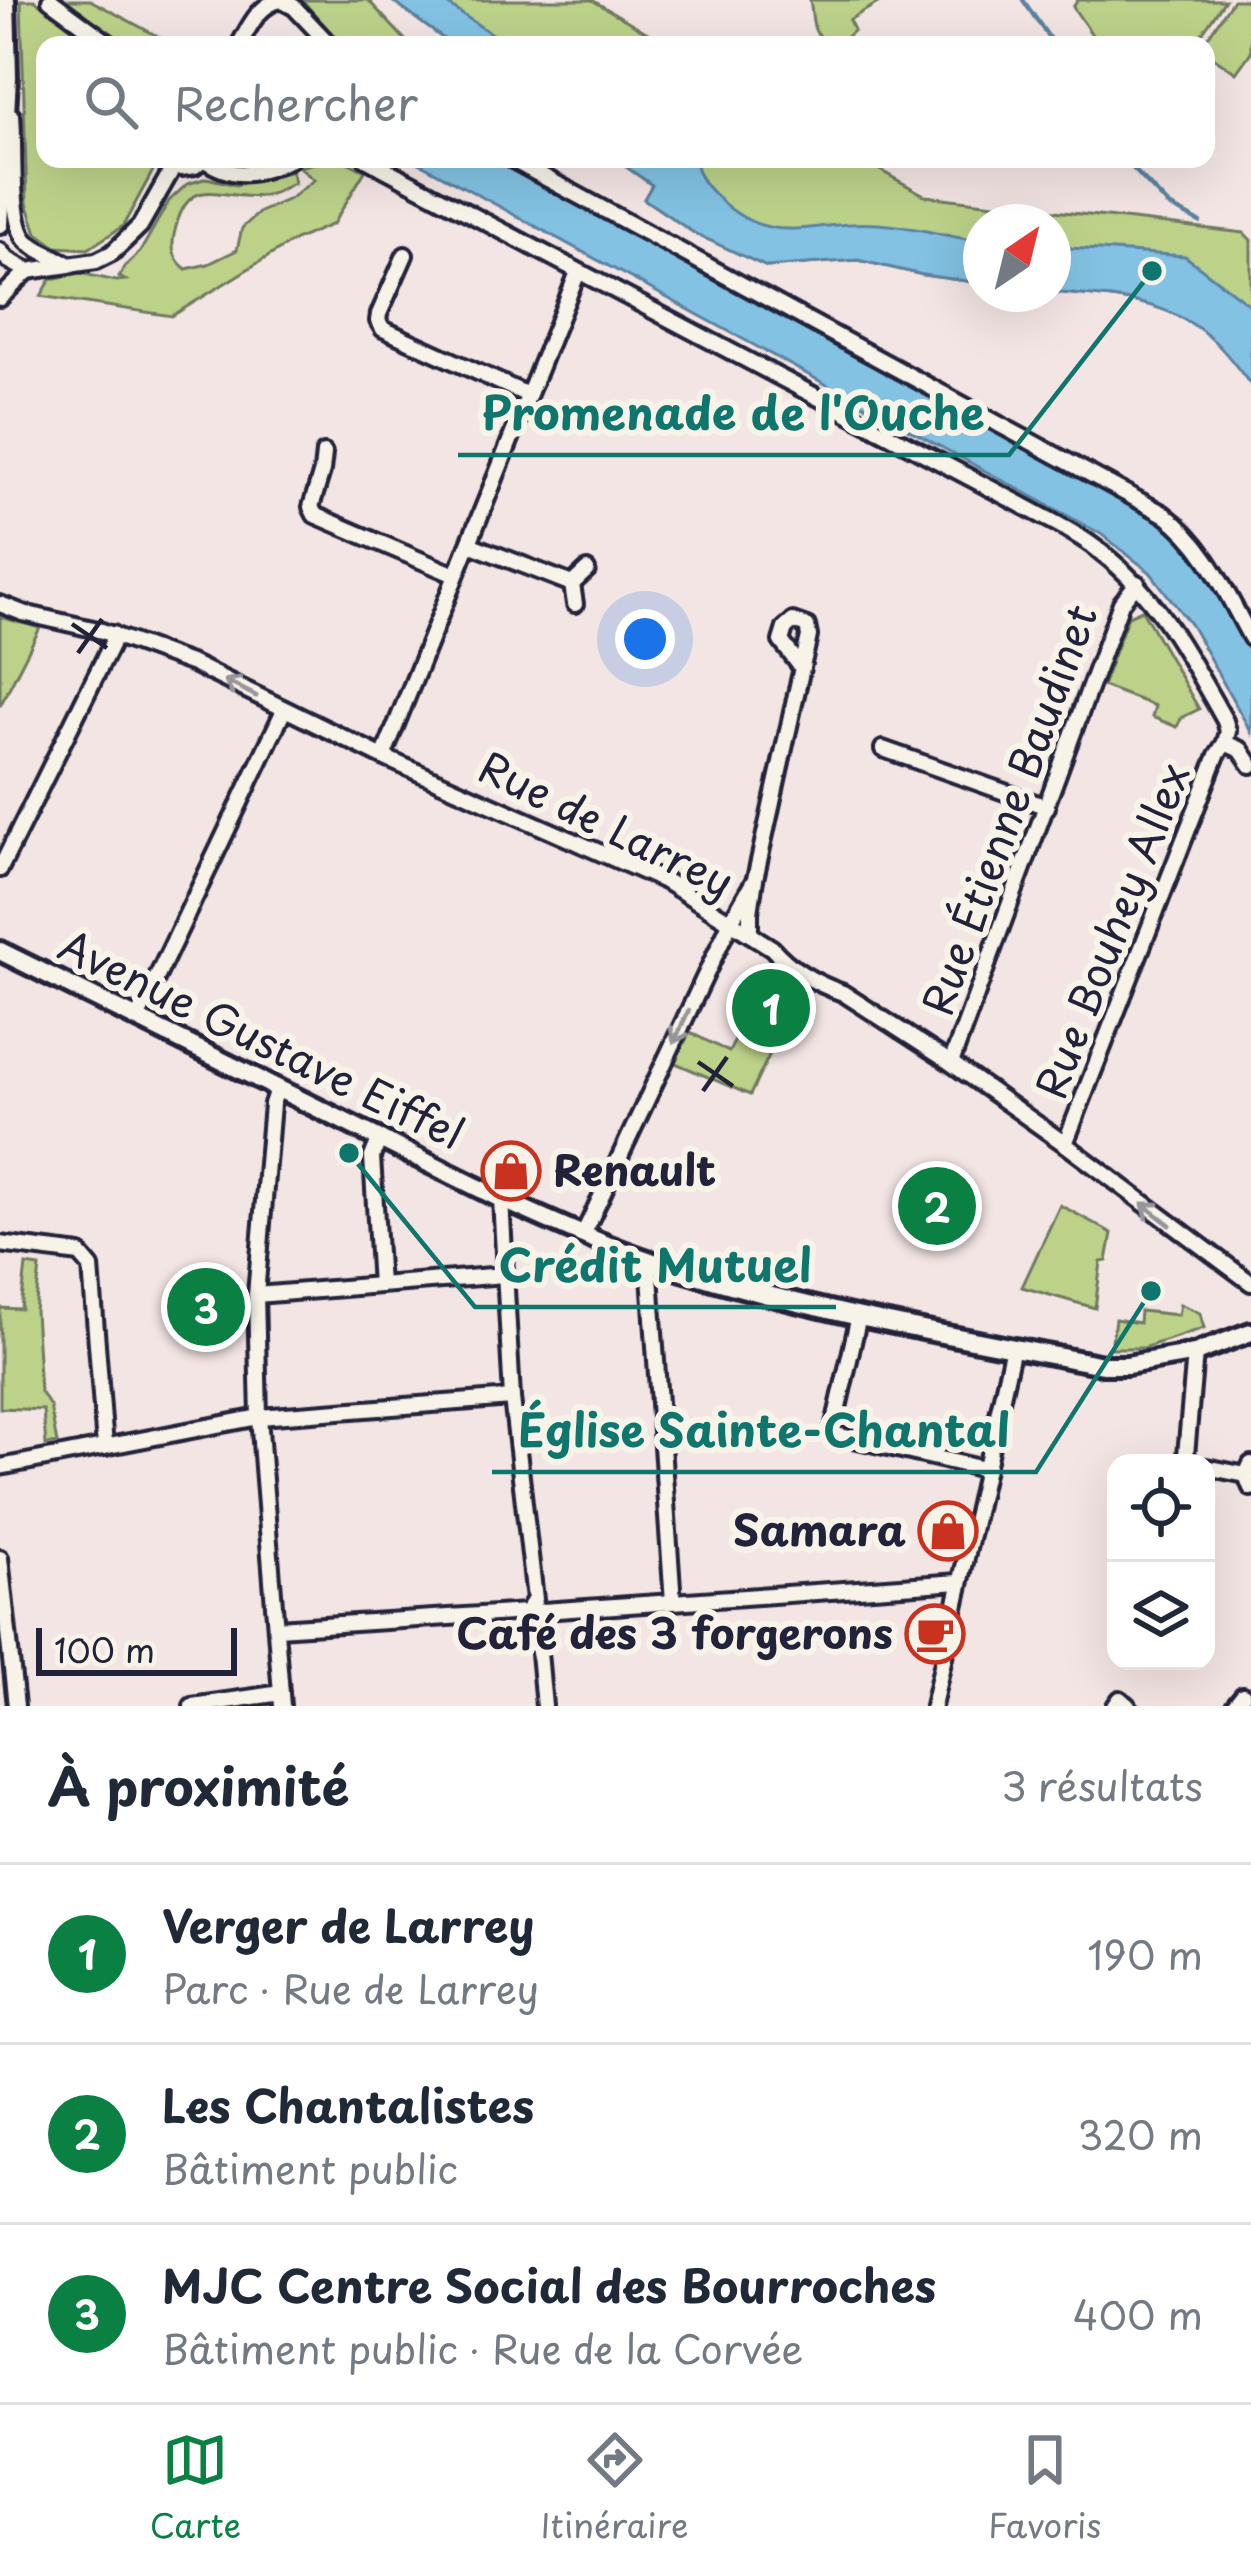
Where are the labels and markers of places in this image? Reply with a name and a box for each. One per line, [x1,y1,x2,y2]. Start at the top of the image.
callout: Promenade de l'Ouche [458,374,1009,455]
pin: 1 [732,963,810,1053]
place label: Renault [553,1137,716,1200]
shop icon: Renault [480,1140,542,1202]
pin: 2 [898,1161,976,1251]
callout: Crédit Mutuel [475,1226,836,1307]
pin: 3 [167,1262,245,1352]
callout: Église Sainte-Chantal [492,1391,1036,1472]
place label: Samara [733,1497,906,1560]
shop icon: Samara [917,1500,979,1562]
place label: Café des 3 forgerons [456,1600,893,1663]
cafe icon: Café des 3 forgerons [904,1603,966,1665]

